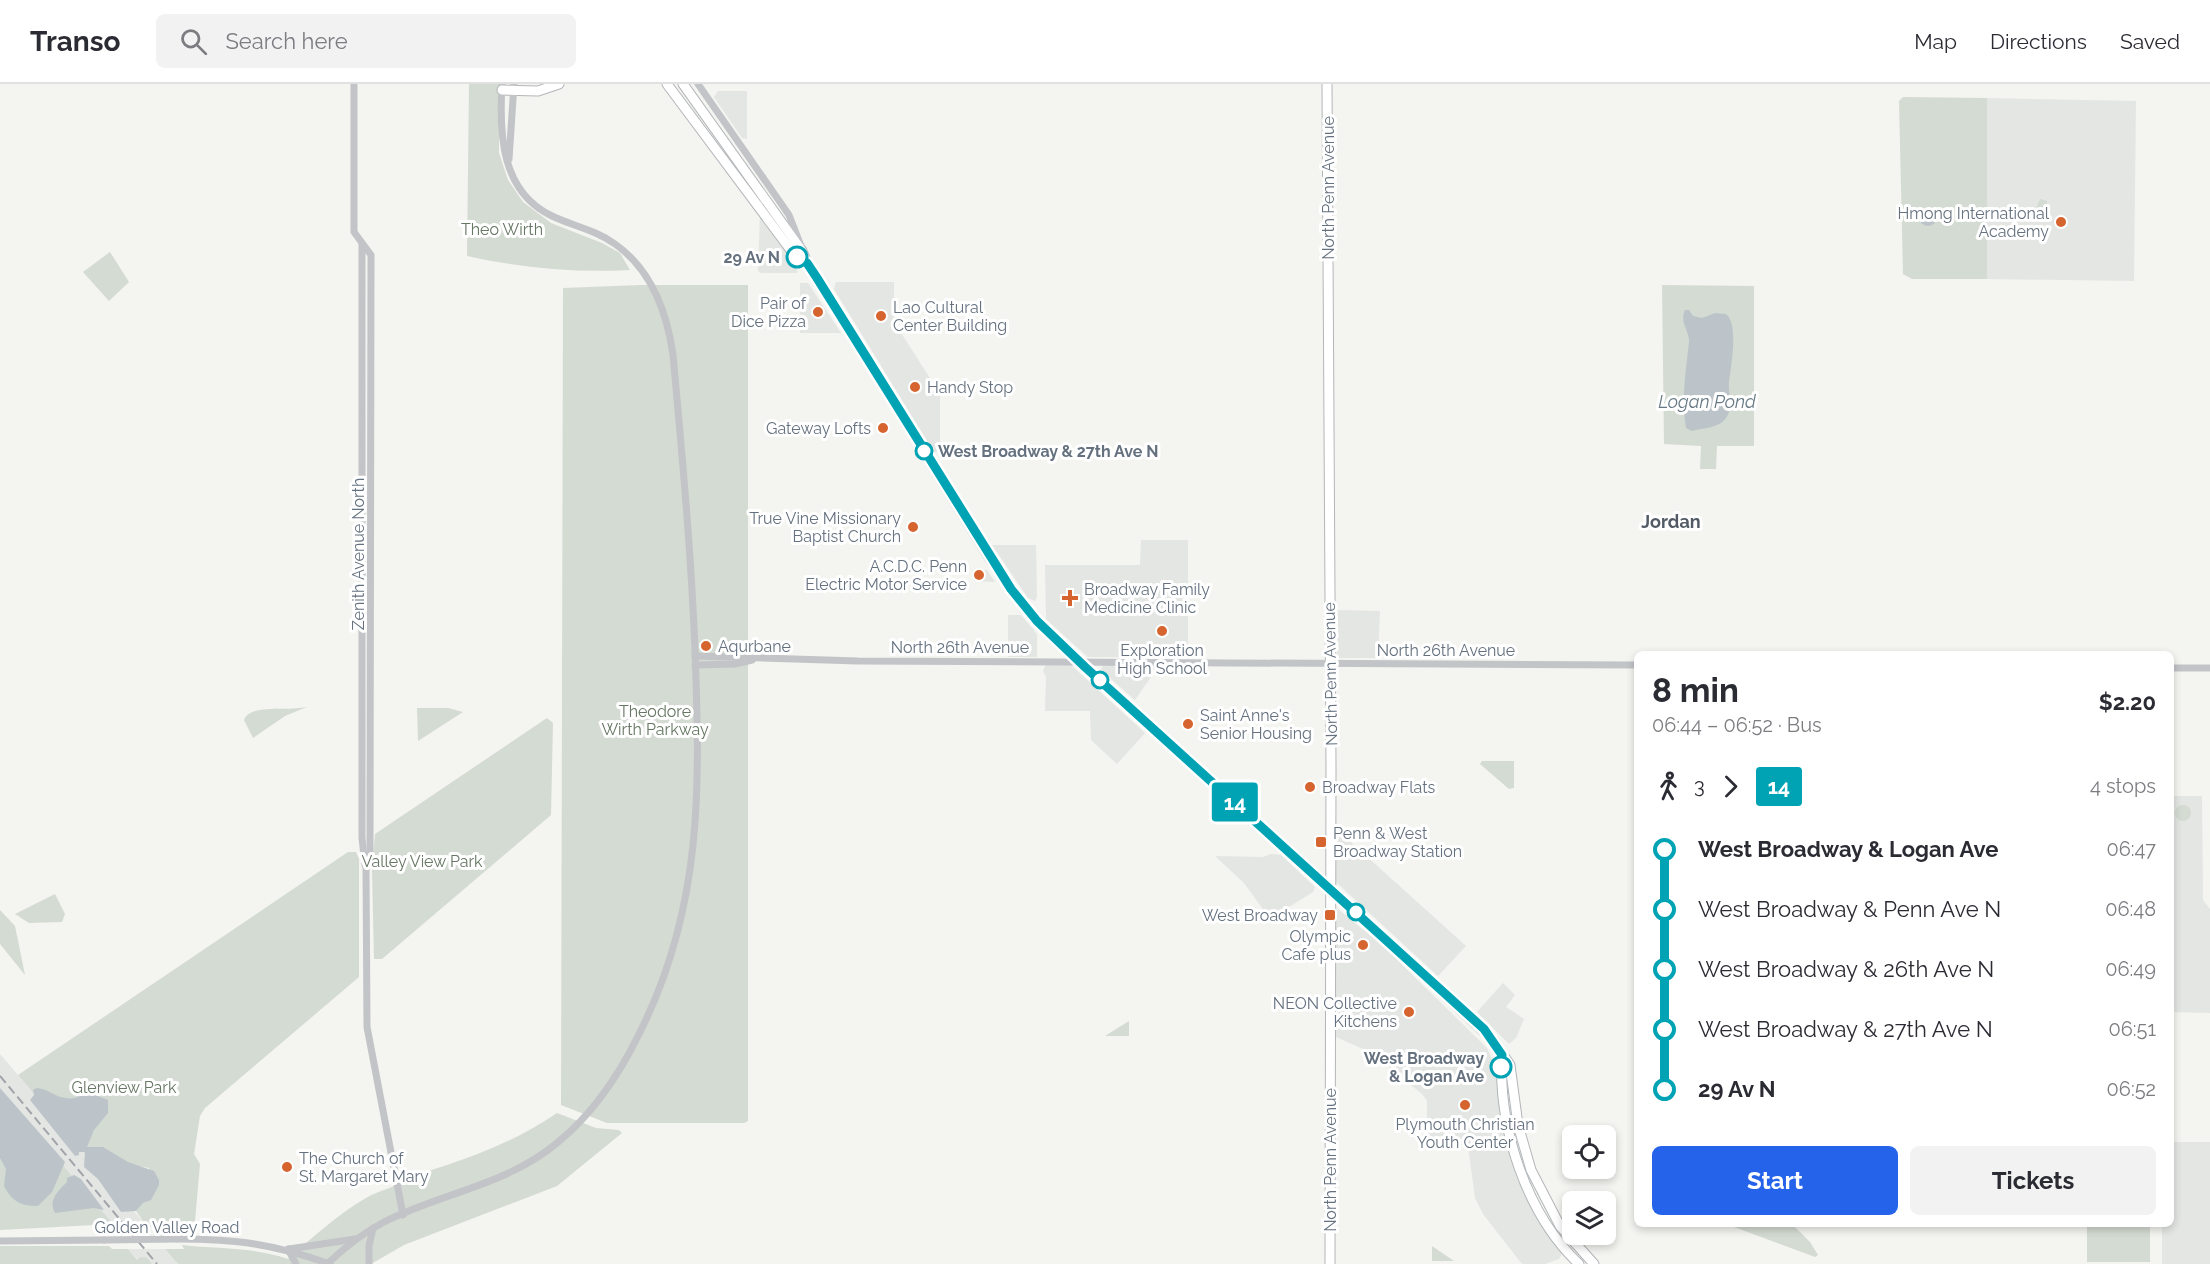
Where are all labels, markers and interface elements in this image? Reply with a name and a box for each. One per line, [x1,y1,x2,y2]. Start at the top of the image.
search box [156,14,576,68]
text: Transo [30,25,120,58]
icon: search [177,25,210,58]
text: Search here [225,28,348,54]
text: Map [1914,29,1957,54]
text: Directions [1990,29,2087,54]
text: Saved [2120,29,2180,54]
street label: North Penn Avenue [1319,116,1338,260]
place label: Hmong International Academy [1897,204,2050,241]
marker: Hmong International Academy [2054,215,2068,229]
park label: Theo Wirth [461,220,543,239]
marker: 29 Av N [786,246,808,268]
place label: 29 Av N [724,248,780,267]
place label: Pair of Dice Pizza [731,294,807,331]
place label: Lao Cultural Center Building [893,298,1007,335]
marker: Pair of Dice Pizza [811,305,825,319]
marker: Lao Cultural Center Building [874,309,888,323]
place label: Handy Stop [927,378,1013,397]
marker: Handy Stop [908,380,922,394]
water label: Logan Pond [1658,391,1757,412]
place label: Gateway Lofts [766,419,871,438]
marker: Gateway Lofts [876,421,890,435]
marker: West Broadway & 27th Ave N [915,442,933,460]
place label: West Broadway & 27th Ave N [938,442,1158,461]
street label: Zenith Avenue North [349,478,368,630]
place label: True Vine Missionary Baptist Church [749,509,901,546]
district label: Jordan [1641,511,1701,532]
marker: True Vine Missionary Baptist Church [906,520,920,534]
place label: A.C.D.C. Penn Electric Motor Service [805,557,967,594]
marker: A.C.D.C. Penn Electric Motor Service [972,568,986,582]
place label: Broadway Family Medicine Clinic [1084,580,1210,617]
marker: Broadway Family Medicine Clinic [1061,589,1079,607]
street label: North Penn Avenue [1320,602,1341,746]
marker: Exploration High School [1155,624,1169,638]
place label: Aqurbane [718,637,791,656]
street label: North 26th Avenue [891,638,1029,657]
marker: Aqurbane [699,639,713,653]
place label: Exploration High School [1117,641,1208,678]
street label: North 26th Avenue [1377,641,1515,660]
unlabelled marker [1091,671,1109,689]
text: 8 min [1652,671,1739,710]
text: $2.20 [2099,689,2156,715]
park label: Theodore Wirth Parkway [601,702,709,739]
place label: Saint Anne's Senior Housing [1200,706,1312,743]
text: 06:44 – 06:52 · Bus [1652,713,1822,737]
marker: Saint Anne's Senior Housing [1181,717,1195,731]
icon: walk [1652,770,1685,803]
icon: forward [1714,770,1747,803]
text: 3 [1694,774,1705,798]
text: 14 [1768,774,1790,799]
text: 4 stops [2090,774,2156,798]
place label: Broadway Flats [1322,778,1436,797]
marker: Broadway Flats [1303,780,1317,794]
line badge: 14 [1208,782,1262,822]
text: 14 [1224,790,1246,815]
place label: Penn & West Broadway Station [1333,824,1462,861]
marker: Penn & West Broadway Station [1314,835,1328,849]
text: West Broadway & Logan Ave [1698,836,1998,862]
text: 06:47 [2106,837,2156,861]
park label: Valley View Park [361,852,483,871]
text: West Broadway & Penn Ave N [1698,896,2001,922]
text: 06:48 [2105,897,2156,921]
unlabelled marker [1347,903,1365,921]
place label: West Broadway [1202,906,1318,925]
marker: West Broadway [1323,908,1337,922]
place label: Olympic Cafe plus [1281,927,1351,964]
marker: Olympic Cafe plus [1356,938,1370,952]
text: West Broadway & 26th Ave N [1698,956,1994,982]
text: 06:49 [2105,957,2156,981]
place label: NEON Collective Kitchens [1273,994,1397,1031]
marker: NEON Collective Kitchens [1402,1005,1416,1019]
text: West Broadway & 27th Ave N [1698,1016,1993,1042]
text: 06:51 [2108,1017,2156,1041]
place label: West Broadway & Logan Ave [1364,1049,1484,1086]
marker: West Broadway & Logan Ave [1490,1056,1512,1078]
text: 29 Av N [1698,1076,1776,1102]
text: 06:52 [2107,1077,2156,1101]
park label: Glenview Park [72,1078,177,1097]
street label: North Penn Avenue [1321,1088,1340,1232]
marker: Plymouth Christian Youth Center [1458,1098,1472,1112]
place label: Plymouth Christian Youth Center [1395,1115,1535,1152]
map controls [1562,1125,1616,1245]
button: locate [1562,1125,1616,1179]
button: Start [1652,1146,1898,1215]
button: Tickets [1910,1146,2156,1215]
place label: The Church of St. Margaret Mary [299,1149,429,1186]
marker: The Church of St. Margaret Mary [280,1160,294,1174]
button: layers [1562,1191,1616,1245]
street label: Golden Valley Road [95,1218,239,1237]

